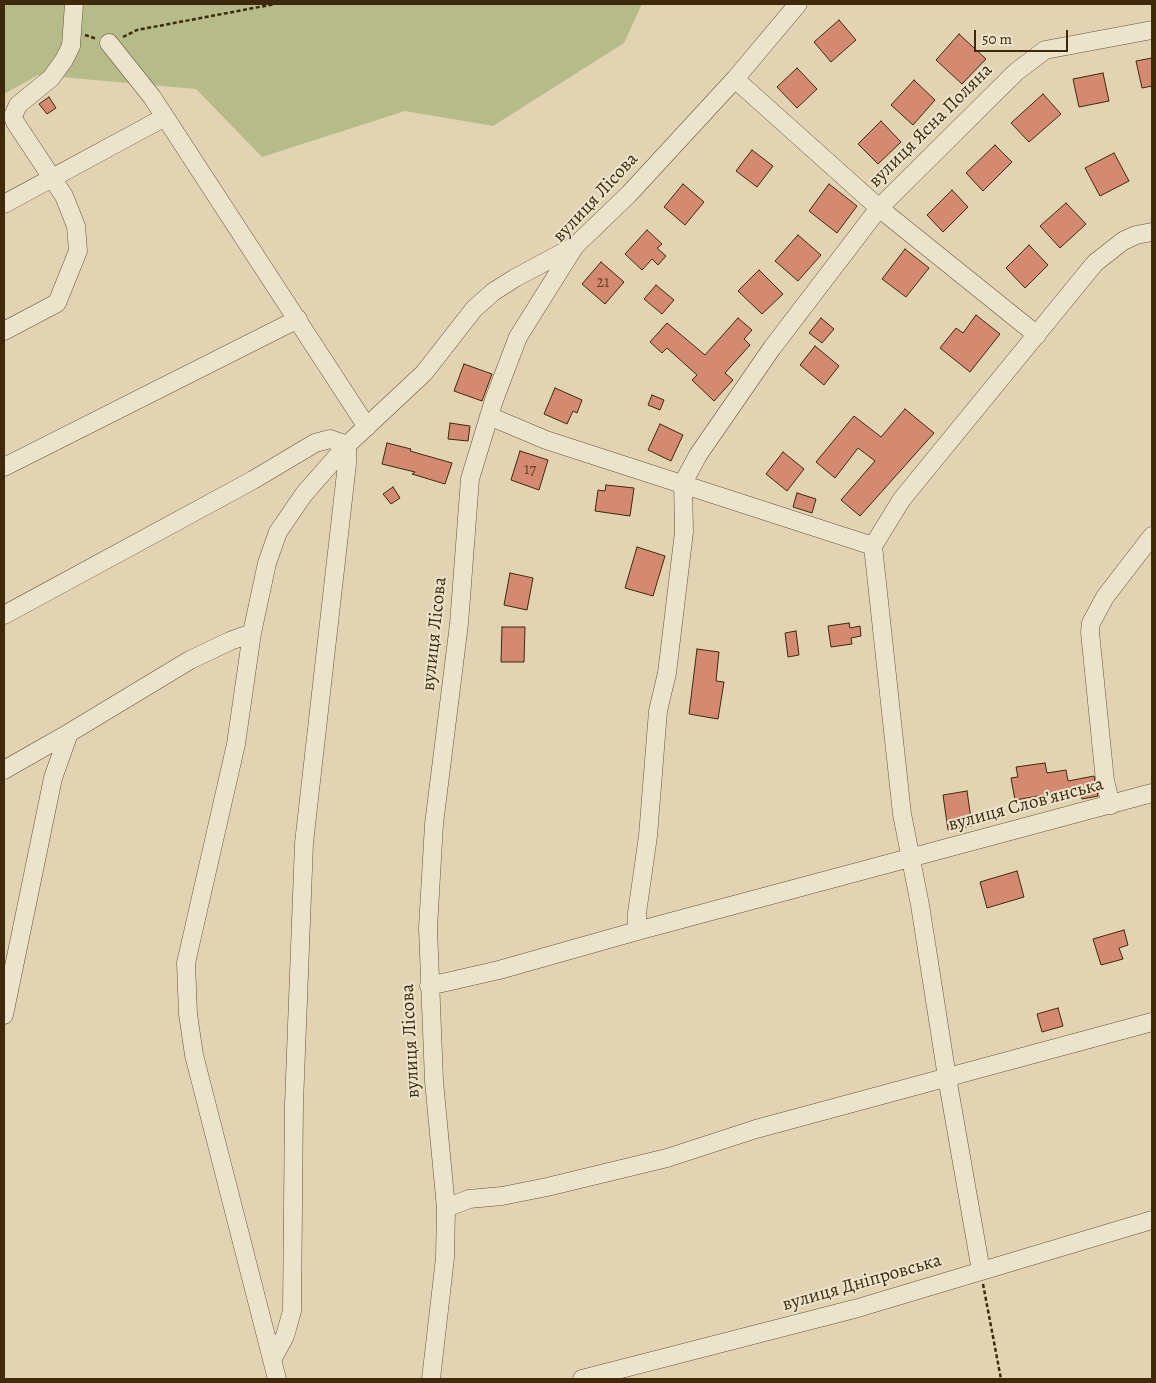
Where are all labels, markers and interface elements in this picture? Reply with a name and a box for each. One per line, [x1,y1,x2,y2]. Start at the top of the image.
scale bar [976,20,1070,52]
text: 50 m [982,29,1012,49]
street label: вулиця Ясна Поляна [864,59,998,193]
street label: вулиця Лісова [549,148,643,248]
house number: 21 [596,273,610,293]
house number: 17 [524,460,536,480]
street label: вулиця Лісова [418,576,452,692]
street label: вулиця Словʼянська [946,773,1106,837]
street label: вулиця Лісова [397,983,425,1099]
street label: вулиця Дніпровська [780,1249,944,1317]

